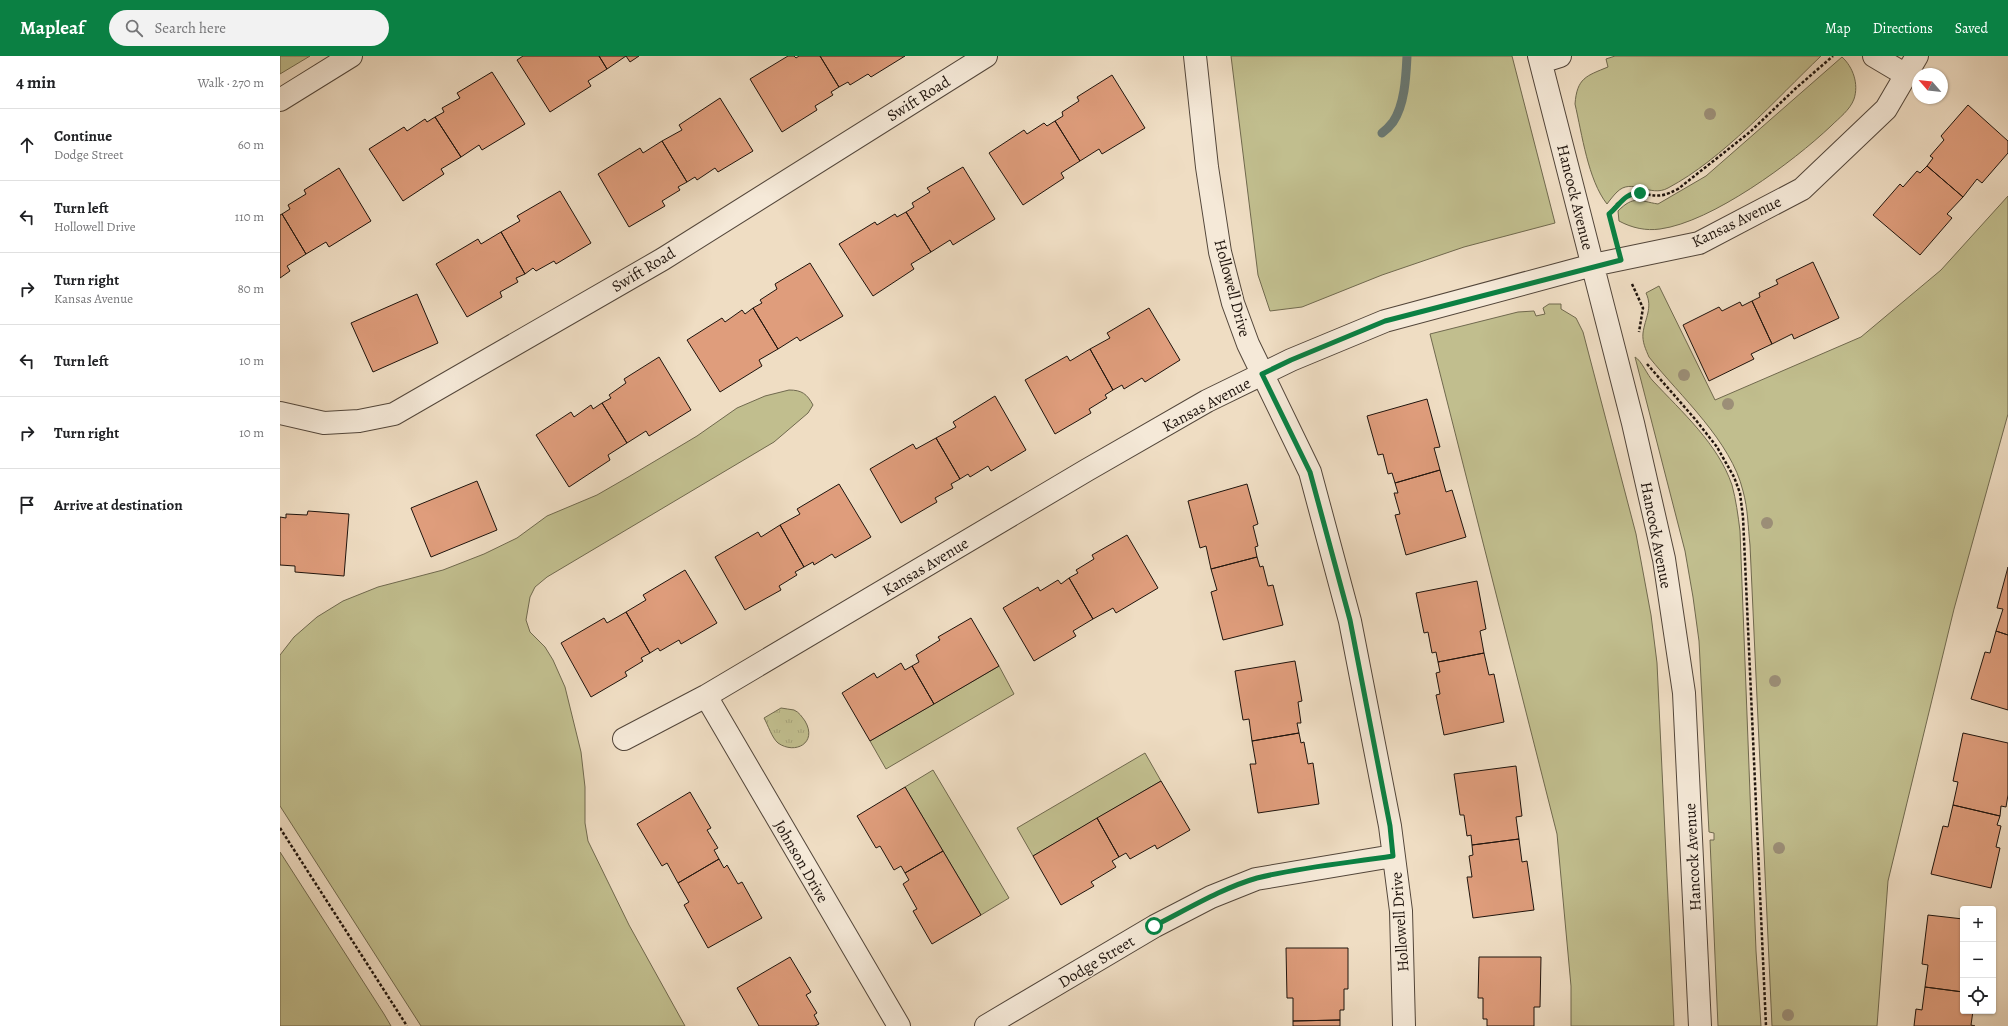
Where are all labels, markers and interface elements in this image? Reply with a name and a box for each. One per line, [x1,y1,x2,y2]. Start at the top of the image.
search box [109,10,389,46]
text: Mapleaf [20,15,85,41]
icon: search [123,17,145,39]
text: Search here [155,18,226,38]
text: Map [1825,19,1851,38]
text: Directions [1873,19,1933,38]
text: Saved [1955,19,1988,38]
north arrow [1912,68,1948,104]
text: 4 min [16,71,56,94]
street label: Swift Road [883,71,955,127]
text: Walk · 270 m [198,74,264,91]
text: Continue [54,126,112,146]
icon: ahead [16,134,38,156]
text: 60 m [238,136,264,153]
street label: Hancock Avenue [1551,142,1599,252]
text: Dodge Street [54,146,123,163]
route end [1631,184,1649,202]
street label: Kansas Avenue [1688,191,1785,253]
text: Turn left [54,198,109,218]
icon: left [16,206,38,228]
text: 110 m [235,208,264,225]
text: Hollowell Drive [54,218,136,235]
street label: Hollowell Drive [1208,237,1256,340]
street label: Swift Road [607,242,680,298]
text: Turn right [54,270,119,290]
icon: right [16,278,38,300]
text: 80 m [237,280,264,297]
text: Kansas Avenue [54,290,133,307]
icon: left [16,350,38,372]
text: Turn left [54,351,109,371]
text: 10 m [239,352,264,369]
street label: Kansas Avenue [1158,372,1255,437]
icon: right [16,422,38,444]
text: Turn right [54,423,119,443]
text: 10 m [239,424,264,441]
street label: Hancock Avenue [1635,480,1677,590]
icon: arrive [16,494,38,516]
text: Arrive at destination [54,495,183,515]
street label: Kansas Avenue [878,532,973,601]
street label: Hancock Avenue [1679,802,1707,911]
street label: Johnson Drive [769,816,834,907]
street label: Hollowell Drive [1386,871,1414,973]
map controls [1960,906,1996,1014]
button: + [1960,906,1996,942]
route start [1145,917,1163,935]
street label: Dodge Street [1054,930,1139,993]
button: − [1960,942,1996,978]
button: locate [1960,978,1996,1014]

